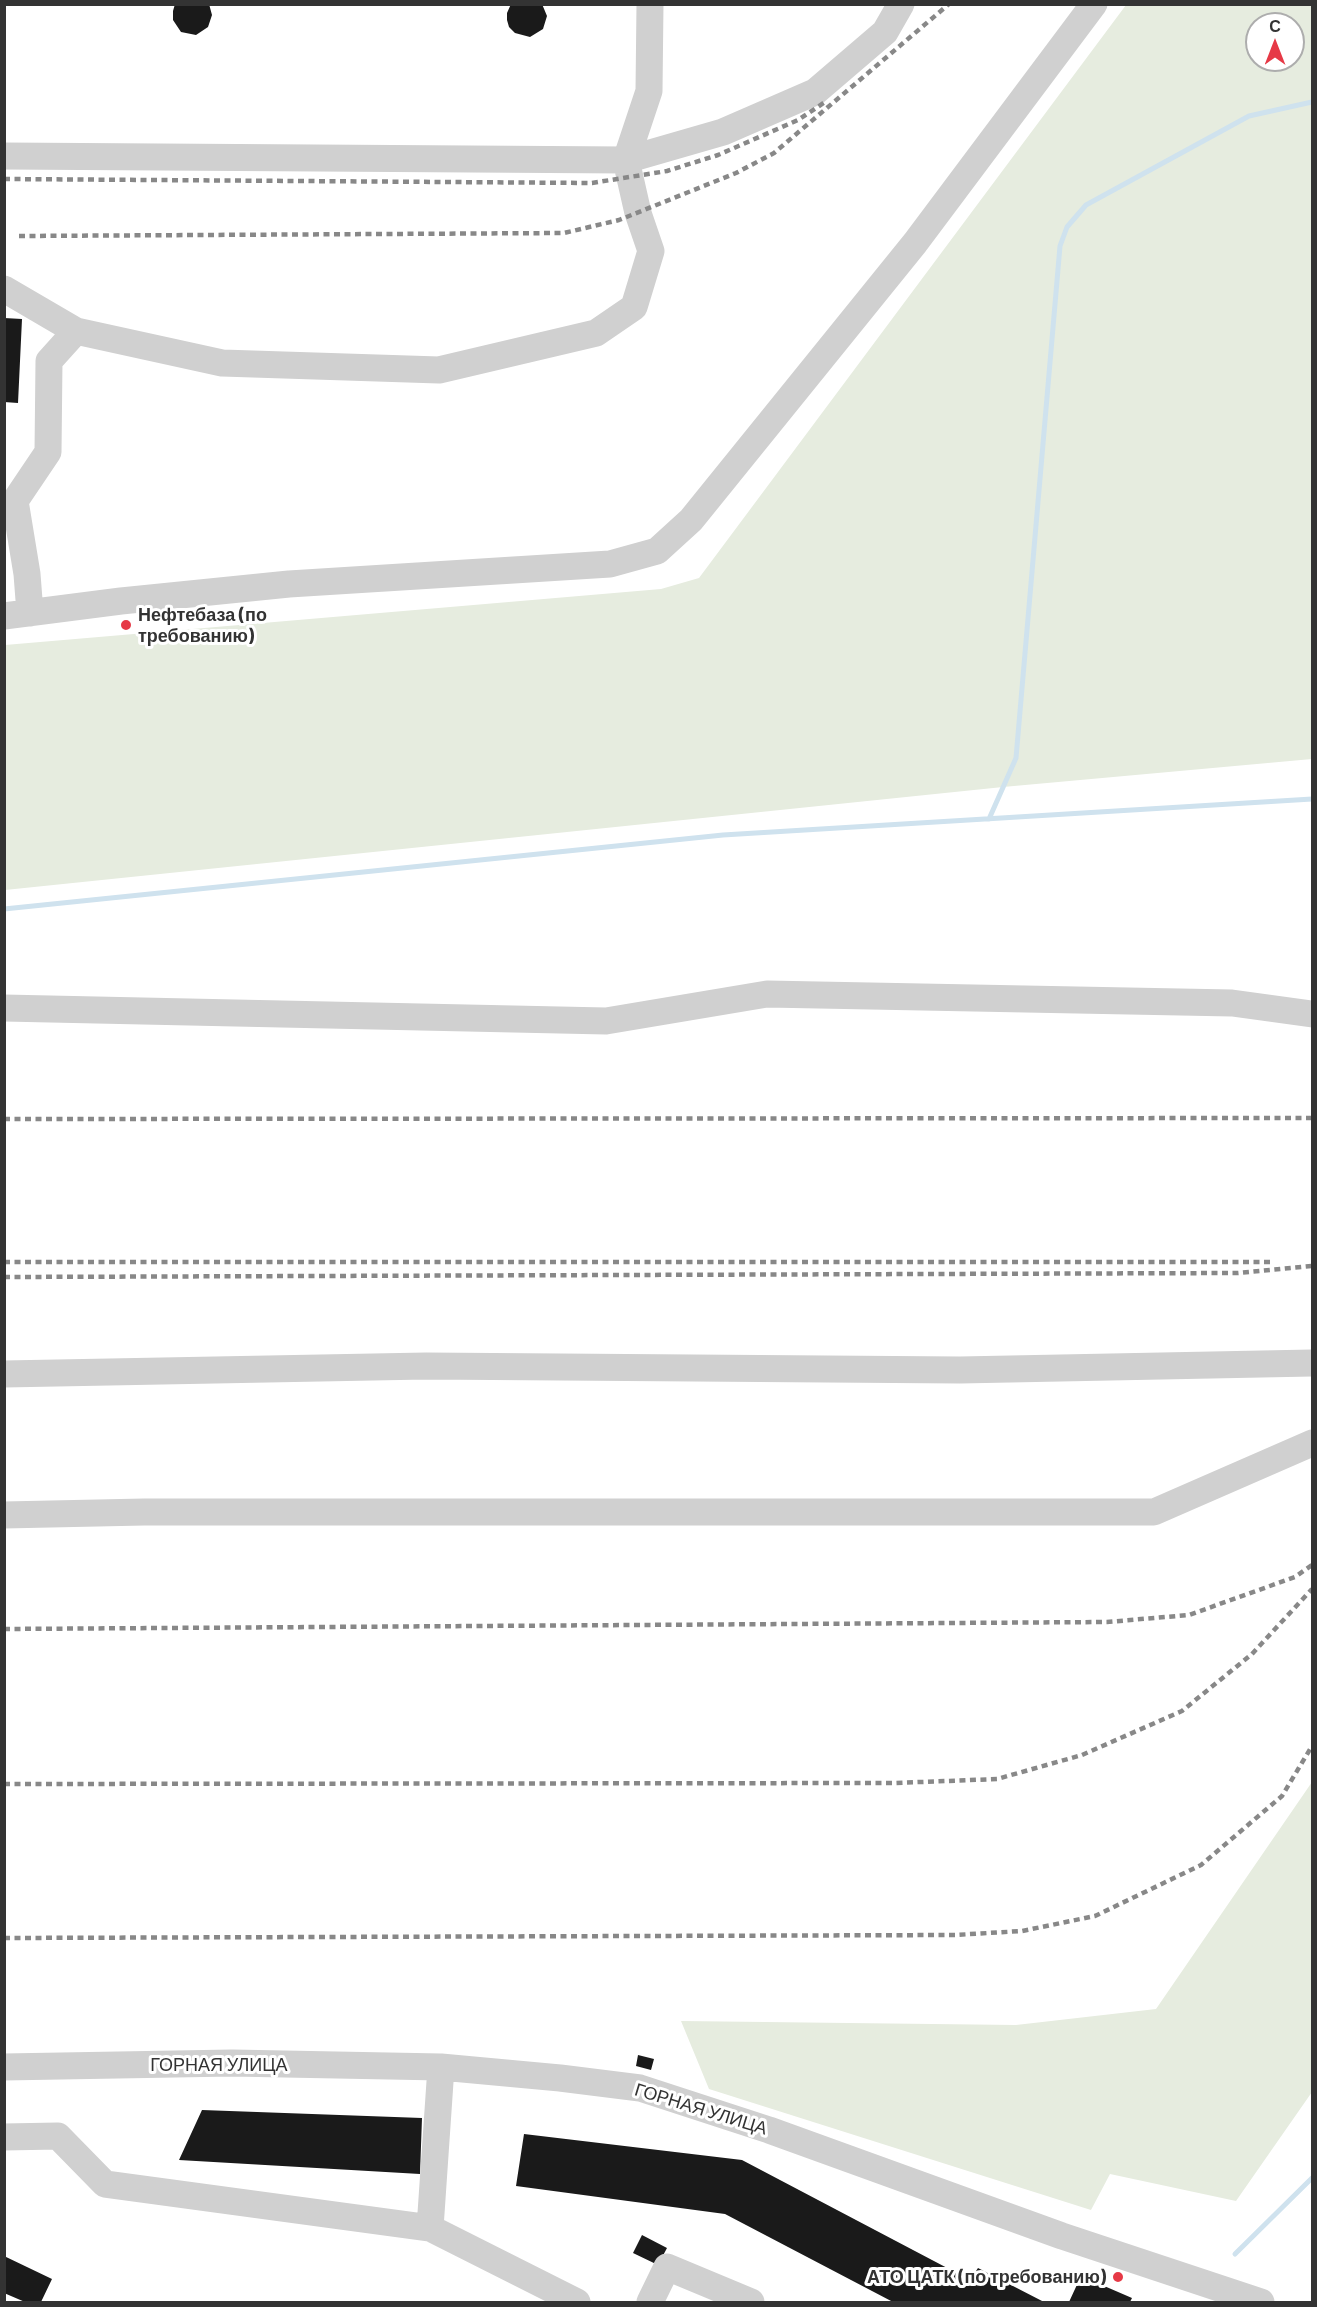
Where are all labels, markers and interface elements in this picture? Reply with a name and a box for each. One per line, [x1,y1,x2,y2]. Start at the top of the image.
north arrow [1245,12,1305,72]
text: С [1269,16,1281,35]
place label: Нефтебаза (по требованию) [138,604,267,646]
marker: Нефтебаза (по требованию) [119,618,133,632]
street label: ГОРНАЯ УЛИЦА [150,2054,288,2076]
street label: ГОРНАЯ УЛИЦА [632,2079,770,2139]
place label: АТО ЦАТК (по требованию) [867,2266,1106,2288]
marker: АТО ЦАТК (по требованию) [1111,2270,1125,2284]

